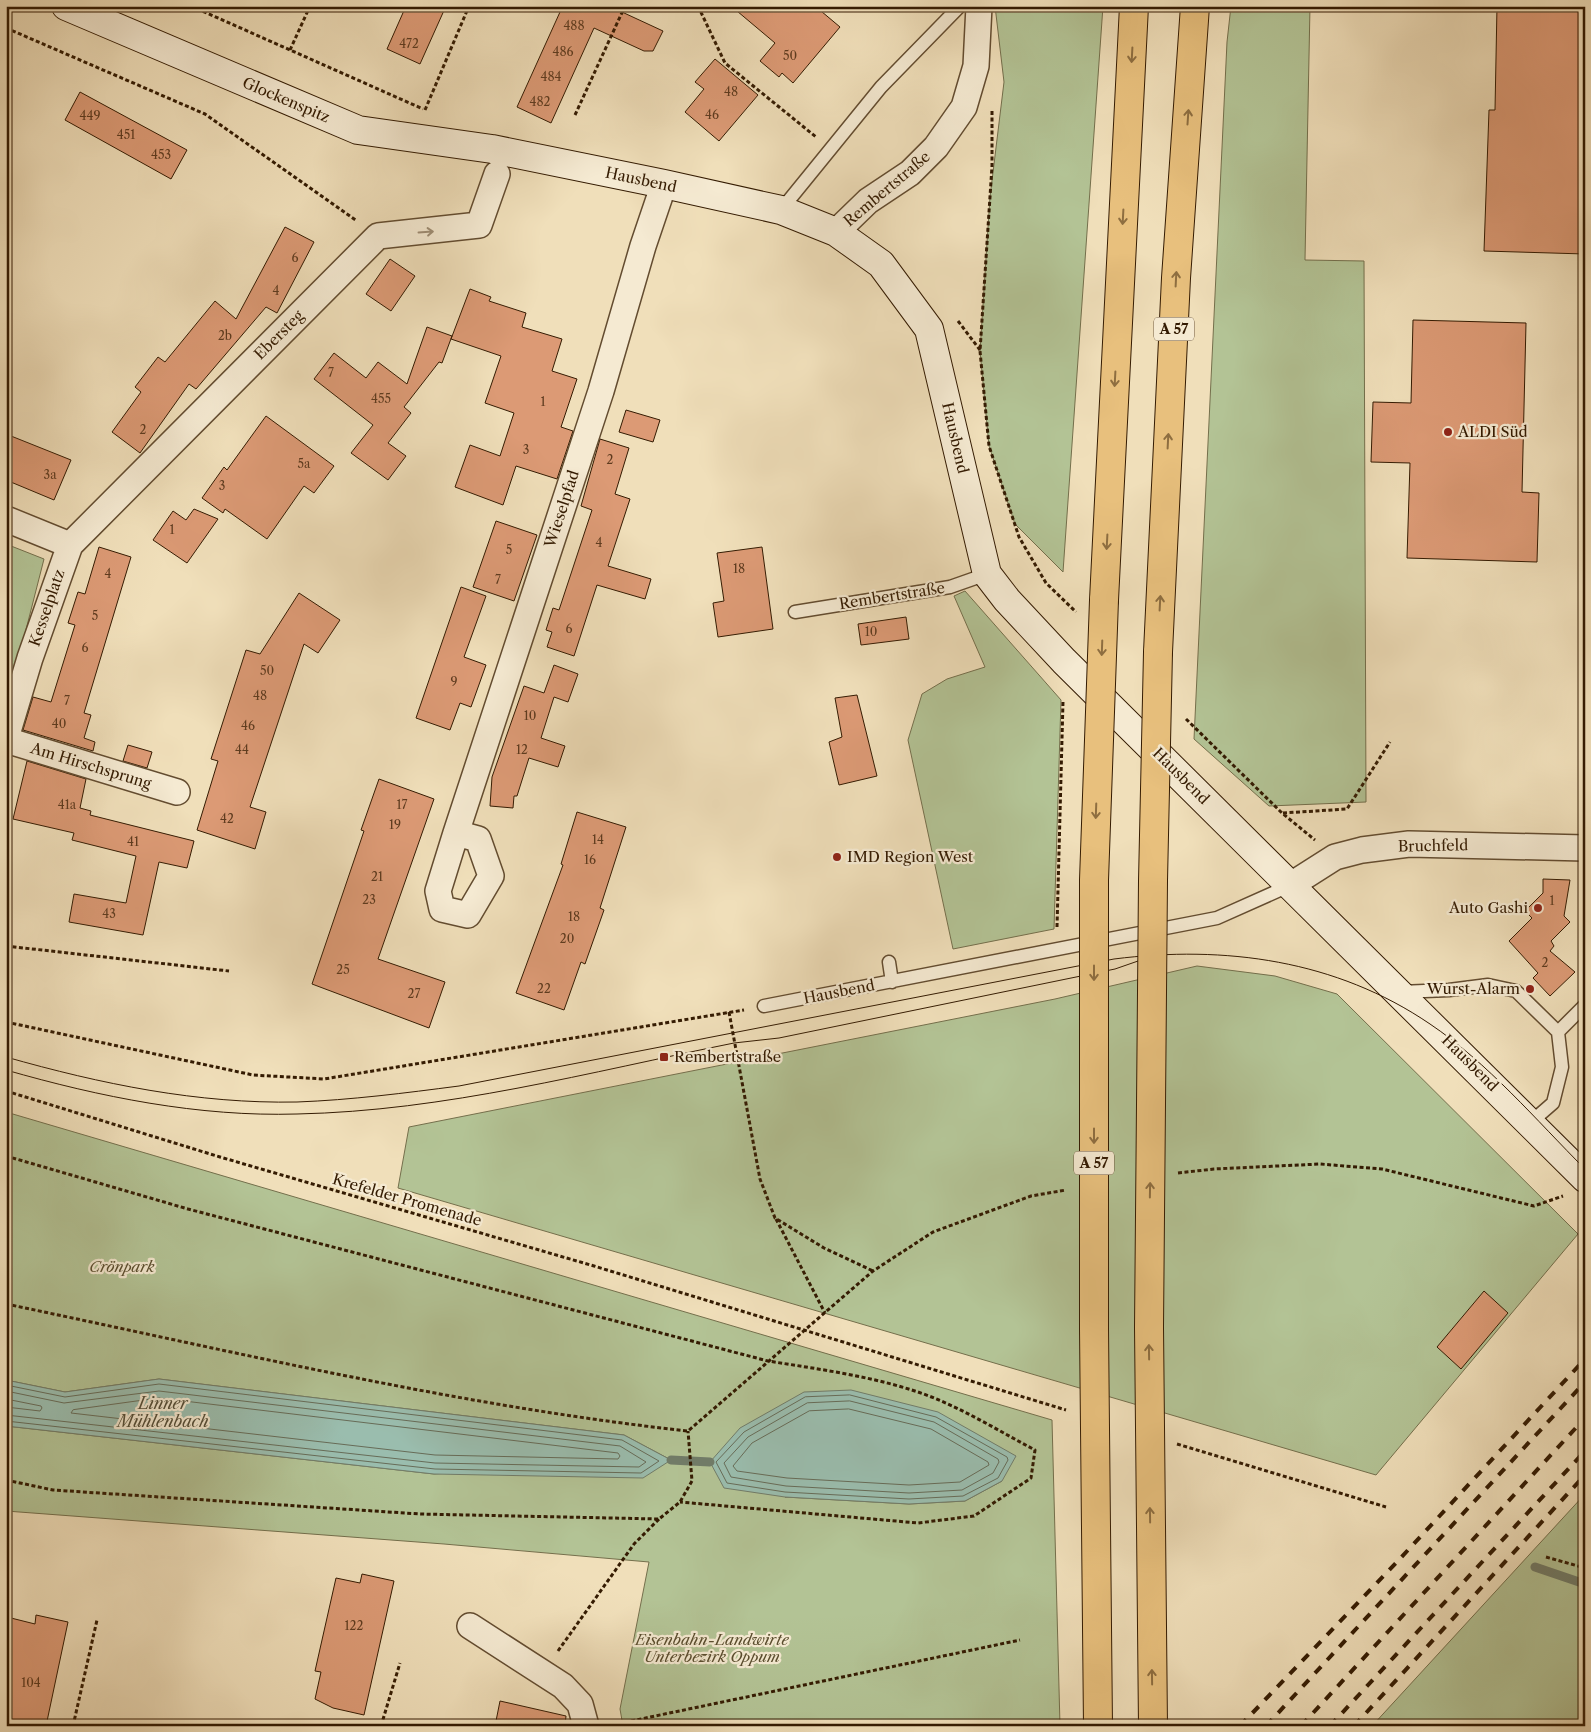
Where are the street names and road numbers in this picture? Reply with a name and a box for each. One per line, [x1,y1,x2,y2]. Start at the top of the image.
street label: Glockenspitz [240,73,333,127]
street label: Rembertstraße [840,147,934,230]
street label: Hausbend [604,163,678,196]
street label: Ebersteg [250,306,307,363]
road number: A 57 [1154,318,1194,340]
street label: Hausbend [938,400,973,475]
street label: Wieselpfad [540,468,583,551]
street label: Kesselplatz [24,567,69,649]
street label: Rembertstraße [838,578,946,613]
street label: Am Hirschsprung [28,738,154,793]
street label: Hausbend [1149,743,1214,808]
street label: Bruchfeld [1398,835,1468,856]
street label: Hausbend [802,975,876,1008]
street label: Hausbend [1438,1030,1503,1095]
road number: A 57 [1074,1152,1114,1174]
street label: Krefelder Promenade [330,1169,484,1230]

